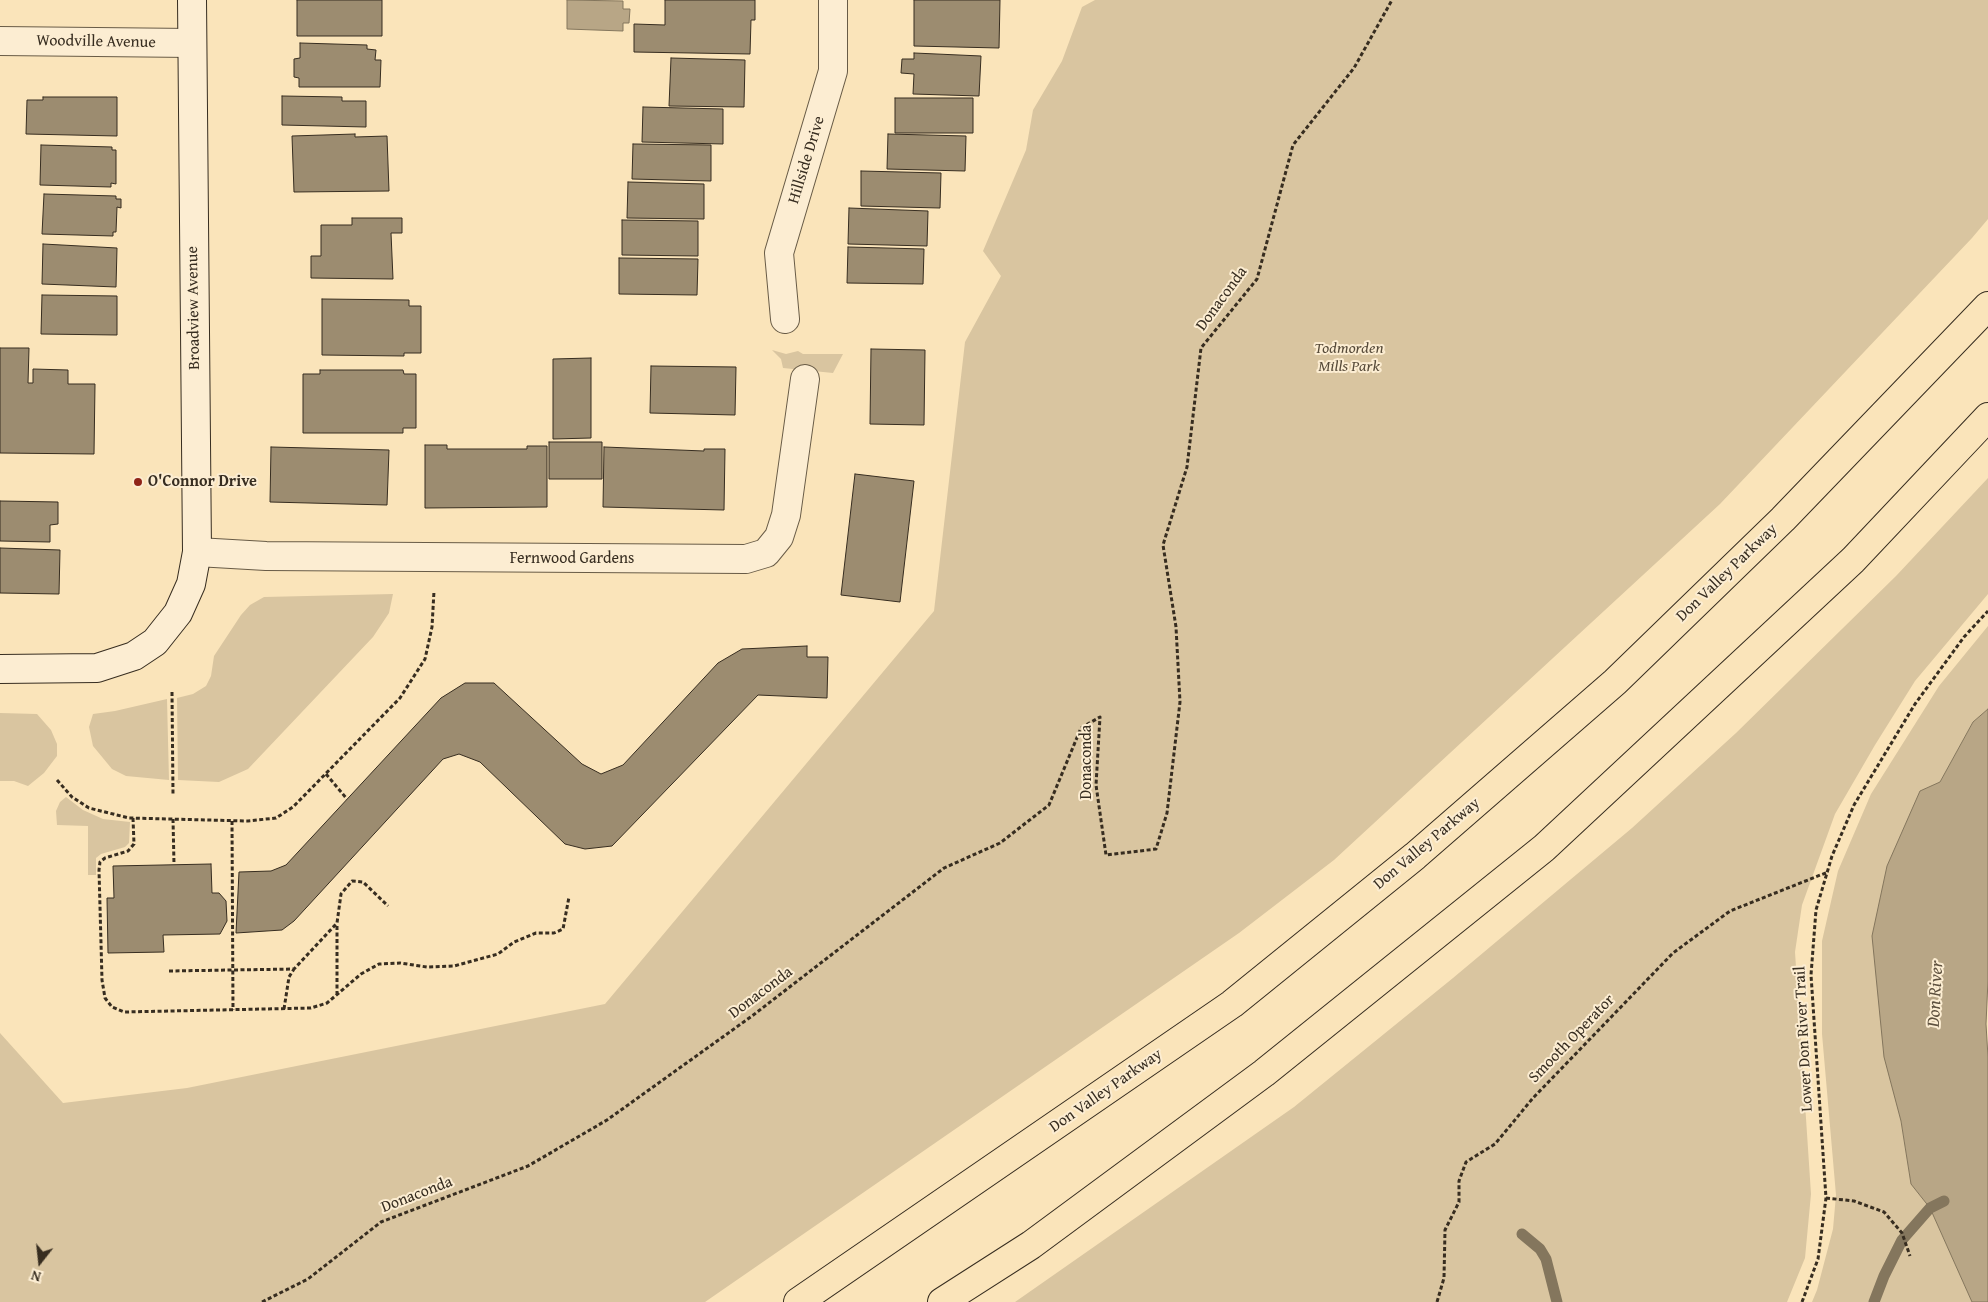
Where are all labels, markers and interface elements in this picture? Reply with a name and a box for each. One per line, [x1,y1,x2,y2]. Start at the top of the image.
street label: Woodville Avenue [36,31,156,53]
street label: Hillside Drive [785,114,829,206]
street label: Broadview Avenue [183,246,205,370]
street label: Donaconda [1192,263,1252,335]
park label: Todmorden Mills Park [1314,339,1384,377]
place label: O'Connor Drive [148,472,257,492]
marker: O'Connor Drive [132,476,144,488]
street label: Don Valley Parkway [1672,520,1782,626]
street label: Fernwood Gardens [510,549,634,569]
street label: Donaconda [1077,725,1097,799]
street label: Don Valley Parkway [1370,794,1484,894]
water label: Don River [1923,960,1949,1028]
street label: Donaconda [725,963,797,1023]
street label: Lower Don River Trail [1791,966,1817,1112]
street label: Smooth Operator [1525,991,1619,1087]
street label: Don Valley Parkway [1046,1045,1166,1137]
street label: Donaconda [379,1173,455,1217]
north arrow [15,1237,65,1287]
text: N [29,1266,43,1287]

